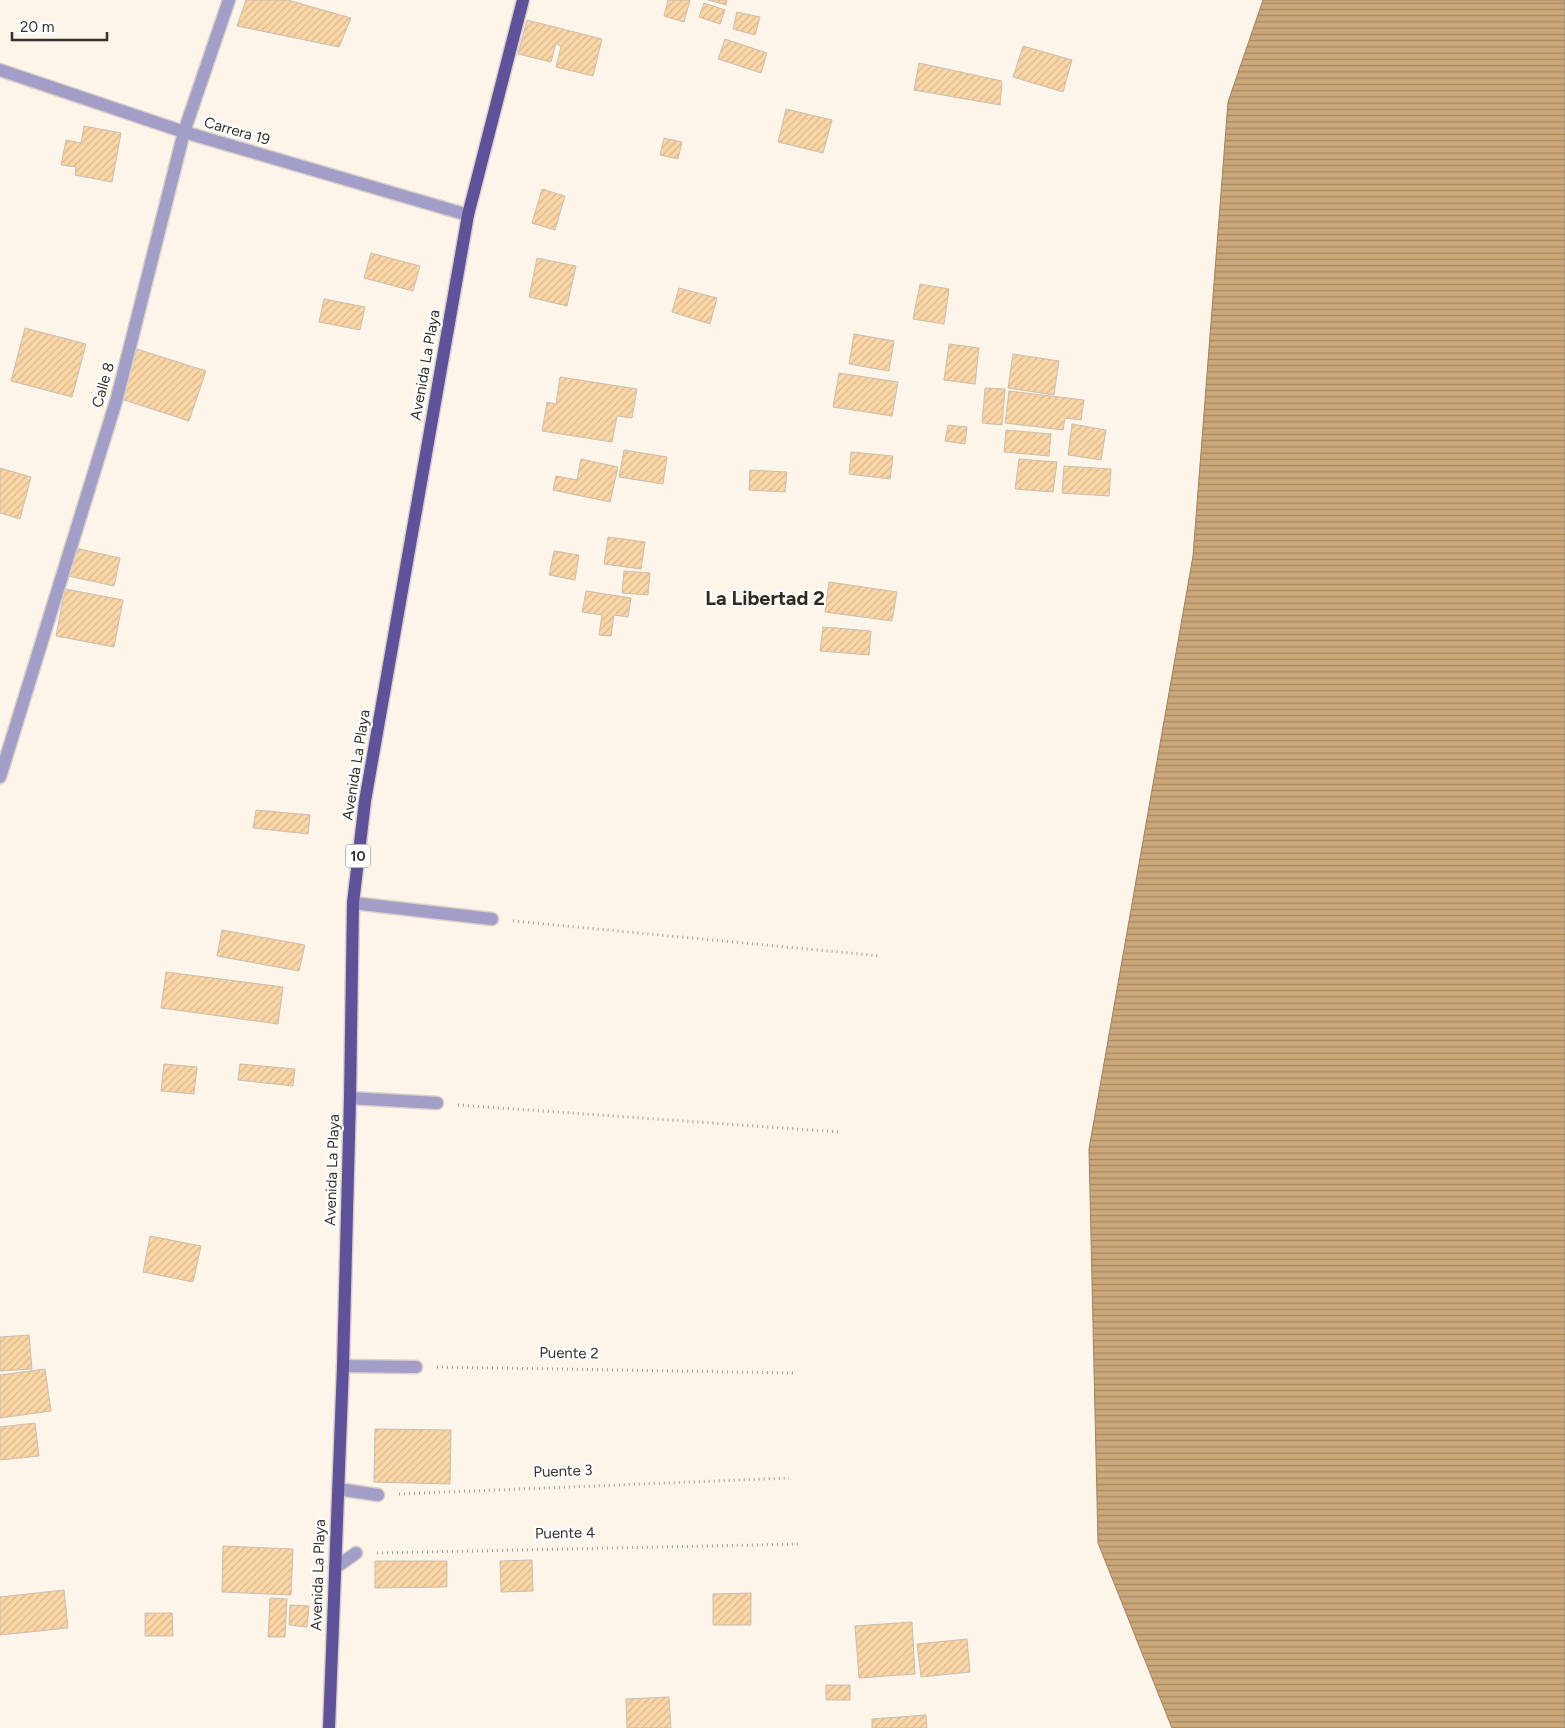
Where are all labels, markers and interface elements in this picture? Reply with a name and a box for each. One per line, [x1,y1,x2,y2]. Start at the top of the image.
scale bar [12,10,108,42]
text: 20 m [20,18,54,36]
street label: Carrera 19 [202,113,272,149]
street label: Avenida La Playa [406,308,444,422]
street label: Calle 8 [88,360,118,410]
district label: La Libertad 2 [705,586,825,610]
street label: Avenida La Playa [338,708,374,822]
road number: 10 [346,844,370,868]
street label: Avenida La Playa [321,1114,343,1226]
street label: Puente 2 [539,1343,599,1363]
street label: Puente 3 [533,1461,593,1481]
street label: Avenida La Playa [307,1519,329,1631]
street label: Puente 4 [535,1523,595,1543]

